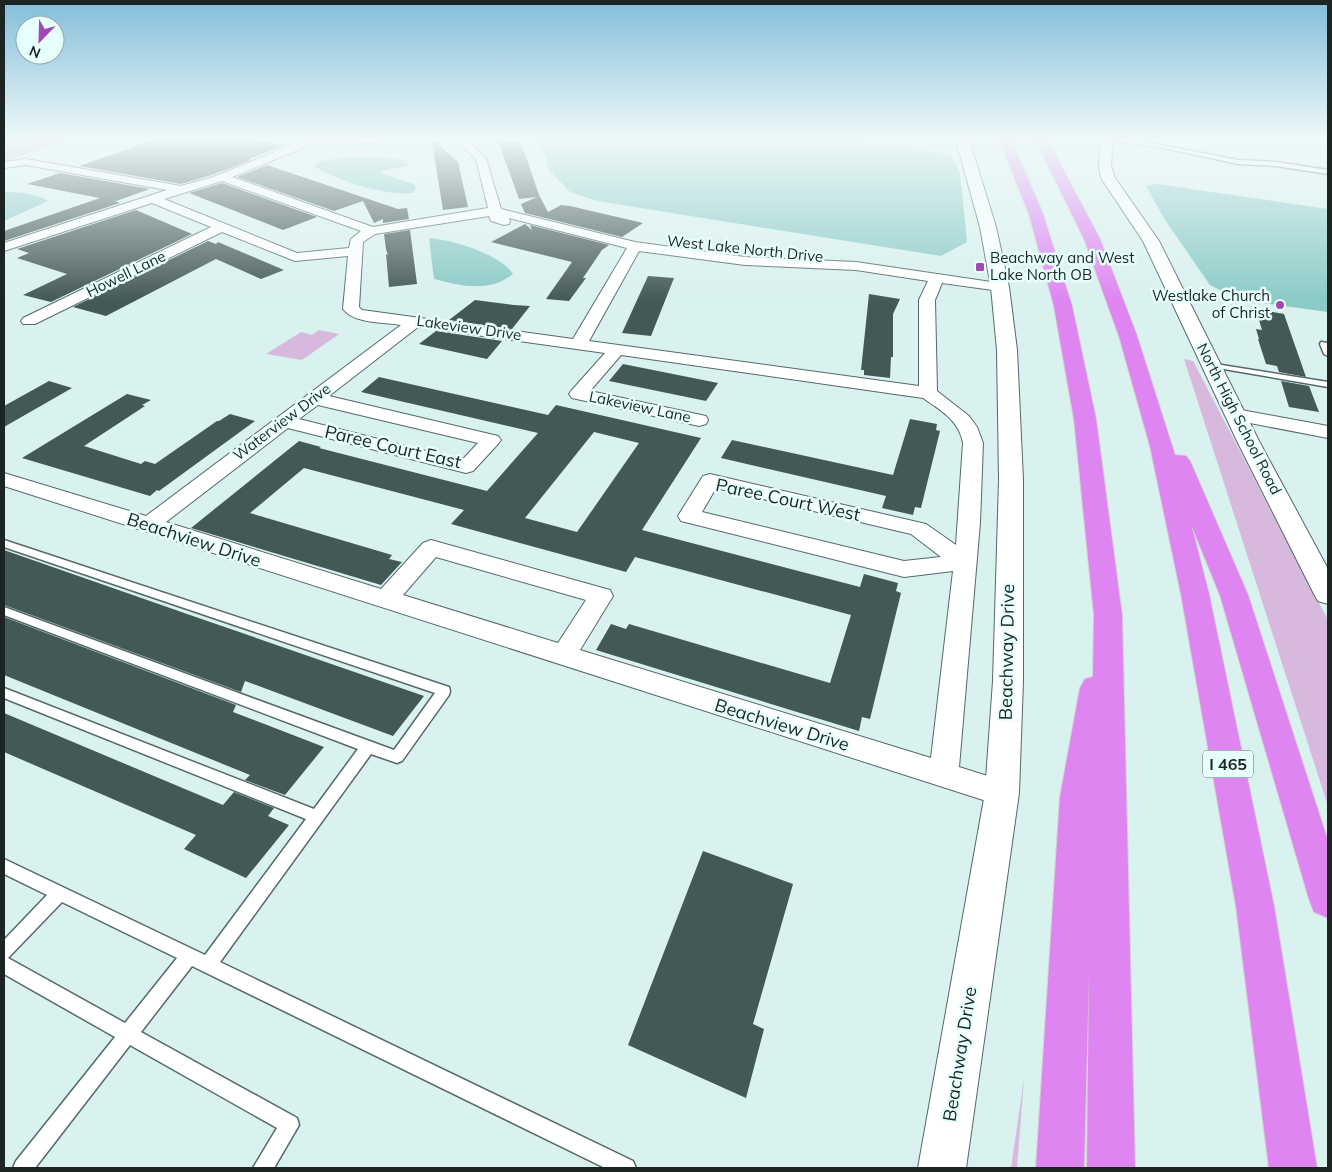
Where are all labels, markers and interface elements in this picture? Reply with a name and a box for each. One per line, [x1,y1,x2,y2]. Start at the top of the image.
north arrow [15,15,65,65]
text: N [27,42,43,62]
street label: West Lake North Drive [666,231,824,266]
street label: Howell Lane [83,246,169,301]
place label: Beachway and West Lake North OB [990,248,1134,284]
marker: Beachway and West Lake North OB [974,261,986,273]
place label: Westlake Church of Christ [1152,286,1270,322]
marker: Westlake Church of Christ [1274,299,1286,311]
street label: Lakeview Drive [415,311,523,344]
street label: North High School Road [1193,340,1286,498]
street label: Waterview Drive [229,379,334,464]
street label: Lakeview Lane [588,386,693,427]
street label: Paree Court East [323,420,464,473]
street label: Paree Court West [714,473,862,526]
street label: Beachview Drive [124,507,264,572]
street label: Beachway Drive [994,584,1019,720]
street label: Beachview Drive [712,693,852,756]
road number: I 465 [1203,751,1253,778]
street label: Beachway Drive [938,985,982,1123]

